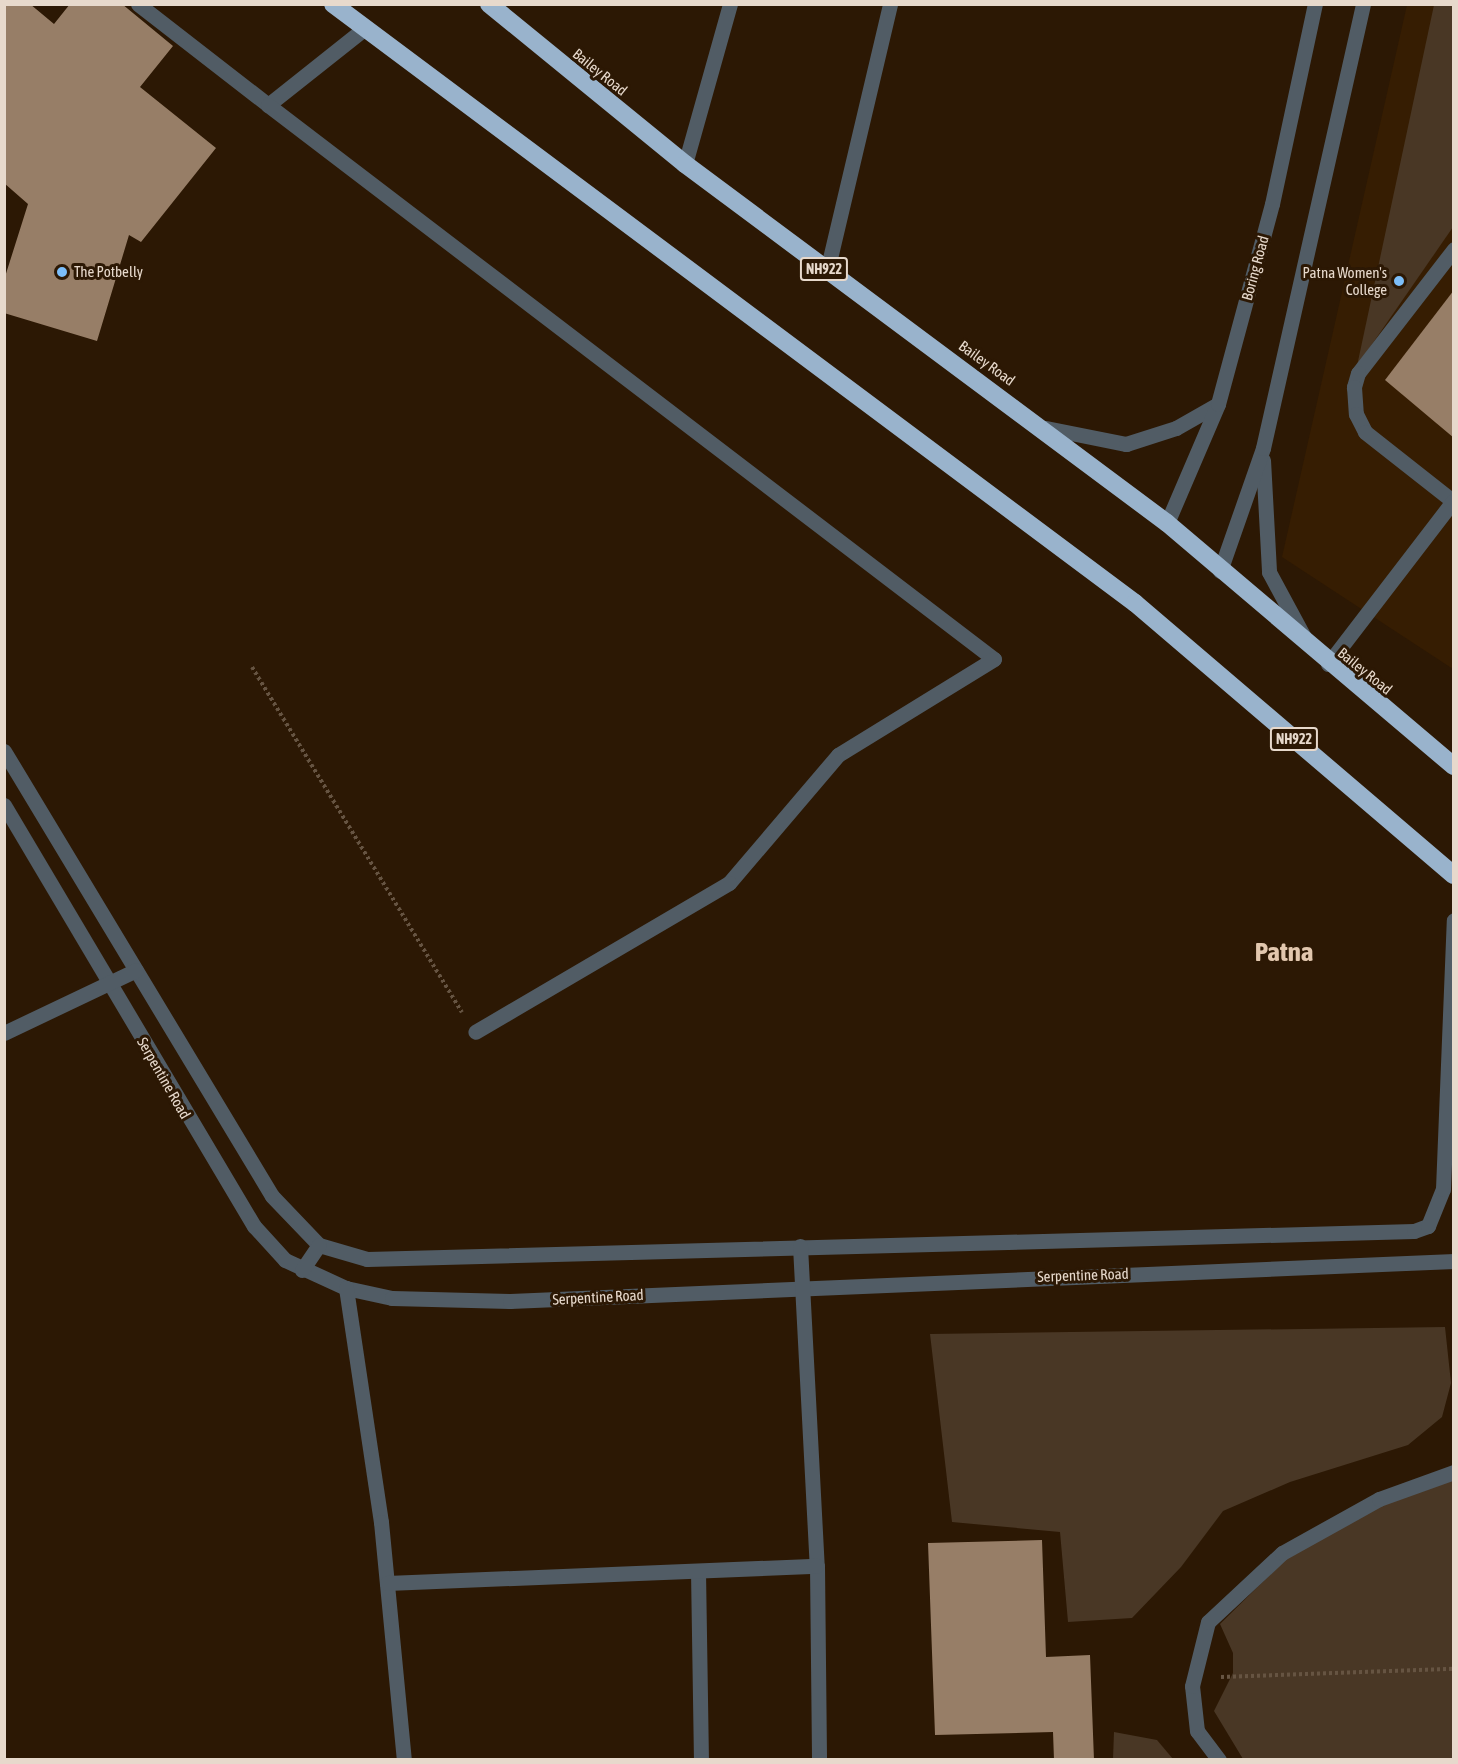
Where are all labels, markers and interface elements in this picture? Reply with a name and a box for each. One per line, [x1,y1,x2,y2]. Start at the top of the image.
street label: Bailey Road [569,45,631,99]
street label: Boring Road [1238,234,1272,302]
road number: NH922 [798,258,850,280]
place label: The Potbelly [74,263,143,281]
place label: Patna Women's College [1303,263,1387,298]
marker: The Potbelly [55,265,69,279]
marker: Patna Women's College [1392,274,1406,288]
street label: Bailey Road [955,337,1019,389]
street label: Bailey Road [1334,644,1396,698]
road number: NH922 [1268,728,1320,750]
district label: Patna [1255,936,1313,968]
street label: Serpentine Road [133,1034,195,1122]
street label: Serpentine Road [1037,1264,1129,1286]
street label: Serpentine Road [552,1286,644,1308]

